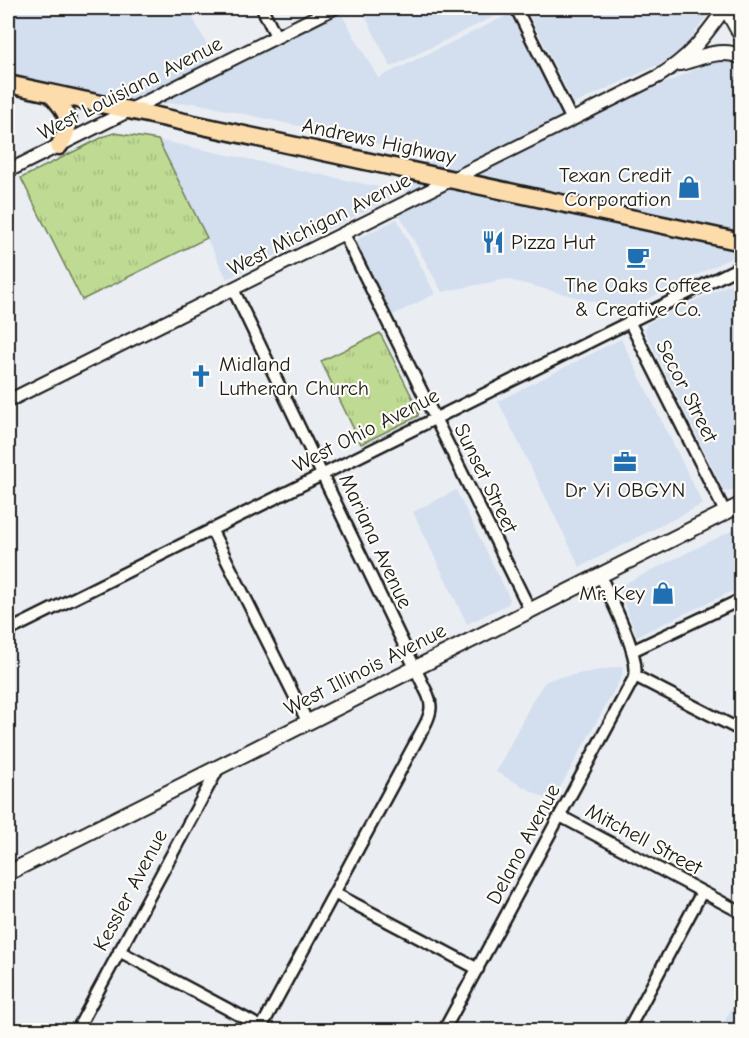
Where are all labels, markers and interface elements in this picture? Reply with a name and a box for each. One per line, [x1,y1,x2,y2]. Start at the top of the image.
street label: West Louisiana Avenue [34,31,226,145]
street label: Andrews Highway [300,113,459,169]
place label: Texan Credit Corporation [559,163,672,211]
street label: West Michigan Avenue [224,167,414,281]
shop icon: Texan Credit Corporation [676,174,702,200]
restaurant icon: Pizza Hut [480,229,506,255]
place label: Pizza Hut [511,230,596,254]
cafe icon: The Oaks Coffee & Creative Co. [625,244,651,270]
place label: The Oaks Coffee & Creative Co. [565,273,711,321]
street label: Secor Street [651,336,723,447]
place label: Midland Lutheran Church [219,352,369,400]
church icon: Midland Lutheran Church [188,363,214,389]
street label: West Ohio Avenue [289,383,443,477]
street label: Sunset Street [449,419,523,538]
office icon: Dr Yi OBGYN [612,449,638,475]
street label: Mariana Avenue [334,470,418,612]
place label: Dr Yi OBGYN [565,478,685,502]
shop icon: Mr. Key [650,580,676,606]
place label: Mr. Key [579,581,646,605]
street label: West Illinois Avenue [280,618,450,720]
street label: Delano Avenue [481,780,565,908]
street label: Mitchell Street [582,798,707,880]
street label: Kessler Avenue [88,825,172,955]

